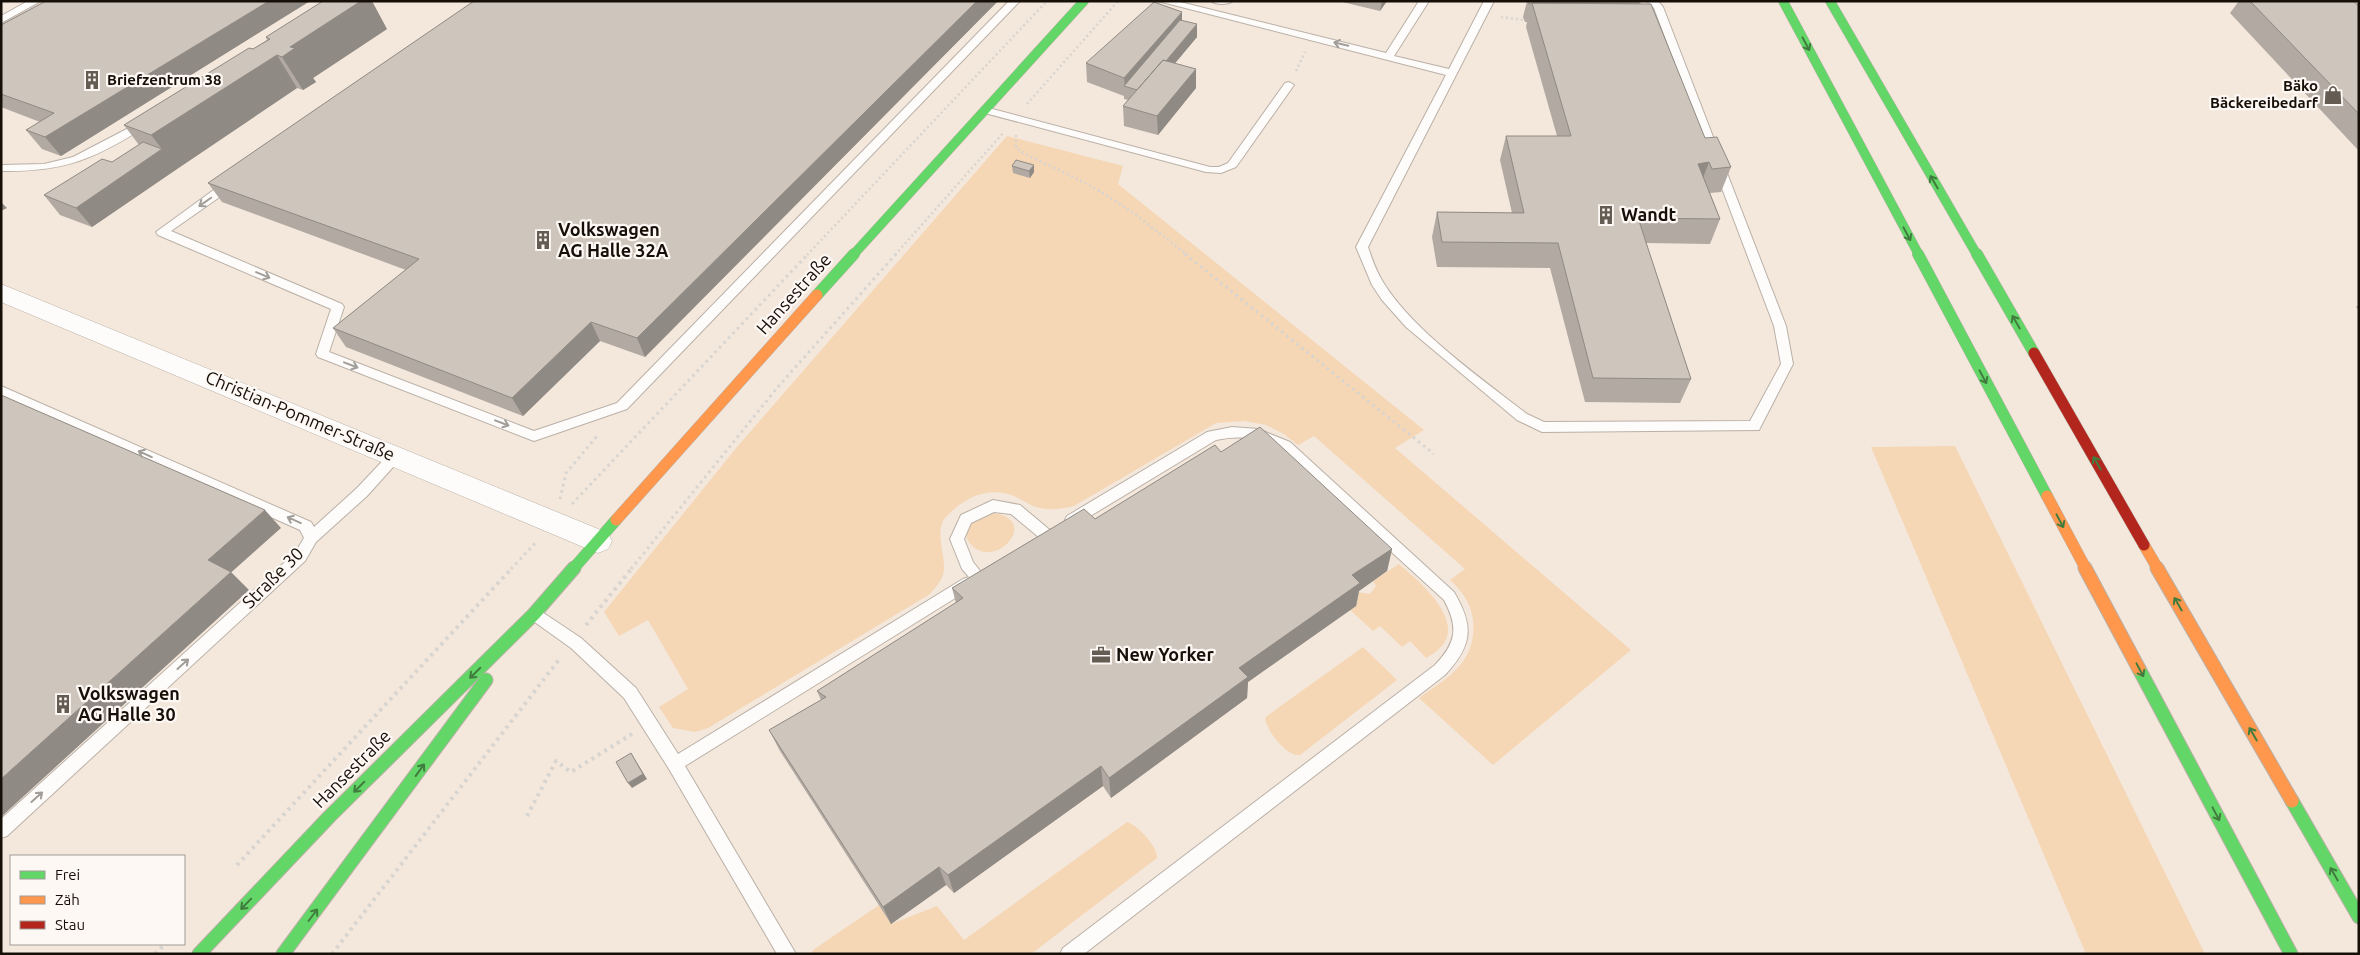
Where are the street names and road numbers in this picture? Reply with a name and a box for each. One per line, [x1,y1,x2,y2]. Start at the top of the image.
street label: Hansestraße [752,249,835,338]
street label: Christian-Pommer-Straße [203,366,398,464]
street label: Straße 30 [238,543,307,612]
street label: Hansestraße [308,725,394,811]

